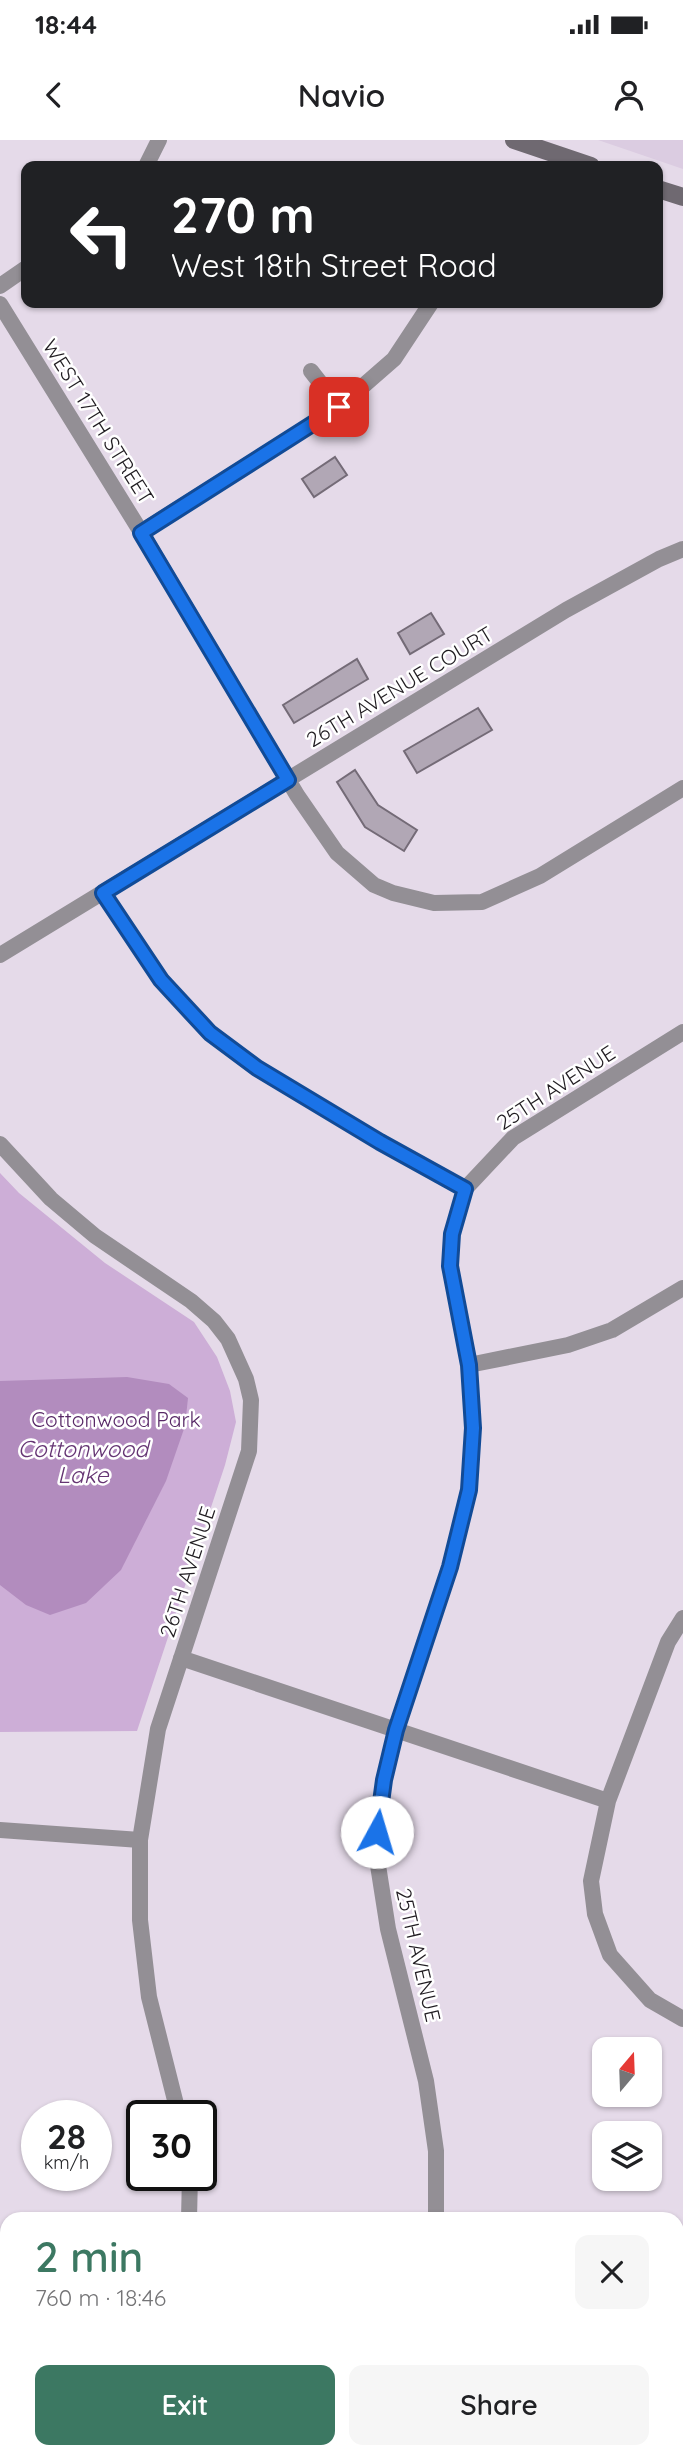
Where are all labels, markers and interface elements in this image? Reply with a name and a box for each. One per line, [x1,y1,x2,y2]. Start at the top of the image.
text: 18:44 [35,8,97,41]
text: Navio [298,75,385,115]
icon: back [35,76,73,114]
icon: person [610,76,648,114]
text: 270 m [171,184,315,245]
icon: left [56,189,147,280]
text: West 18th Street Road [171,245,497,285]
street label: WEST 17TH STREET [38,334,160,509]
pin [309,377,369,437]
icon: arrive [320,388,358,426]
street label: 26TH AVENUE COURT [301,620,498,752]
street label: 25TH AVENUE [491,1039,620,1135]
park label: Cottonwood Park [31,1406,201,1432]
water label: Cottonwood Lake [18,1434,151,1489]
street label: 26TH AVENUE [154,1503,220,1640]
position arrow [340,1795,414,1869]
street label: 25TH AVENUE [391,1885,447,2024]
north arrow [592,2037,662,2107]
map controls [592,2037,662,2191]
speed limit sign: 30 [126,2100,217,2191]
text: 28 [47,2114,86,2158]
button: layers [592,2121,662,2191]
text: km/h [44,2151,89,2174]
text: 2 min [35,2230,143,2283]
button: close [575,2235,649,2309]
text: 760 m · 18:46 [35,2283,166,2312]
button: Exit [35,2365,335,2445]
button: Share [349,2365,649,2445]

